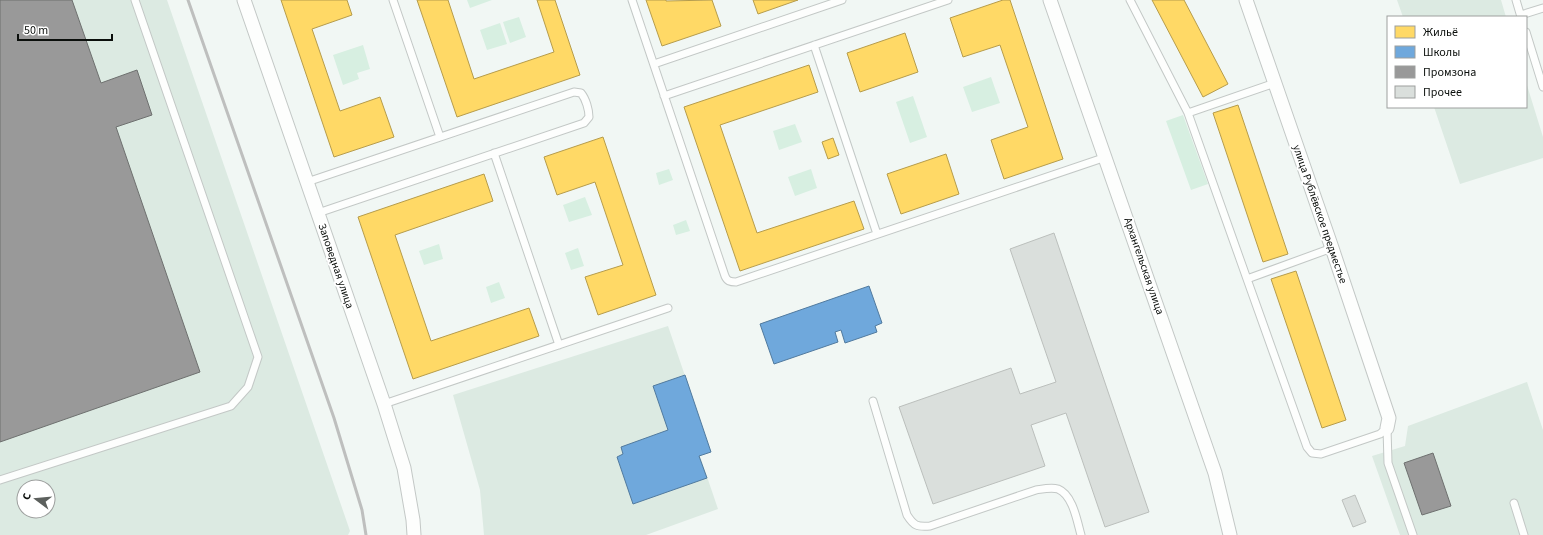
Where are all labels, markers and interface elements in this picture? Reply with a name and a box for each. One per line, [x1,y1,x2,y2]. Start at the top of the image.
scale bar [18,16,112,42]
legend [1387,16,1527,108]
text: 50 m [24,22,48,39]
text: Жильё [1423,24,1458,41]
text: Школы [1423,44,1460,61]
text: Промзона [1423,64,1476,81]
text: Прочее [1423,84,1462,101]
street label: улица Рублёвское предместье [1289,143,1351,286]
street label: Архангельская улица [1120,215,1168,317]
street label: Заповедная улица [314,221,358,311]
north arrow [16,479,56,519]
text: С [19,491,35,502]

